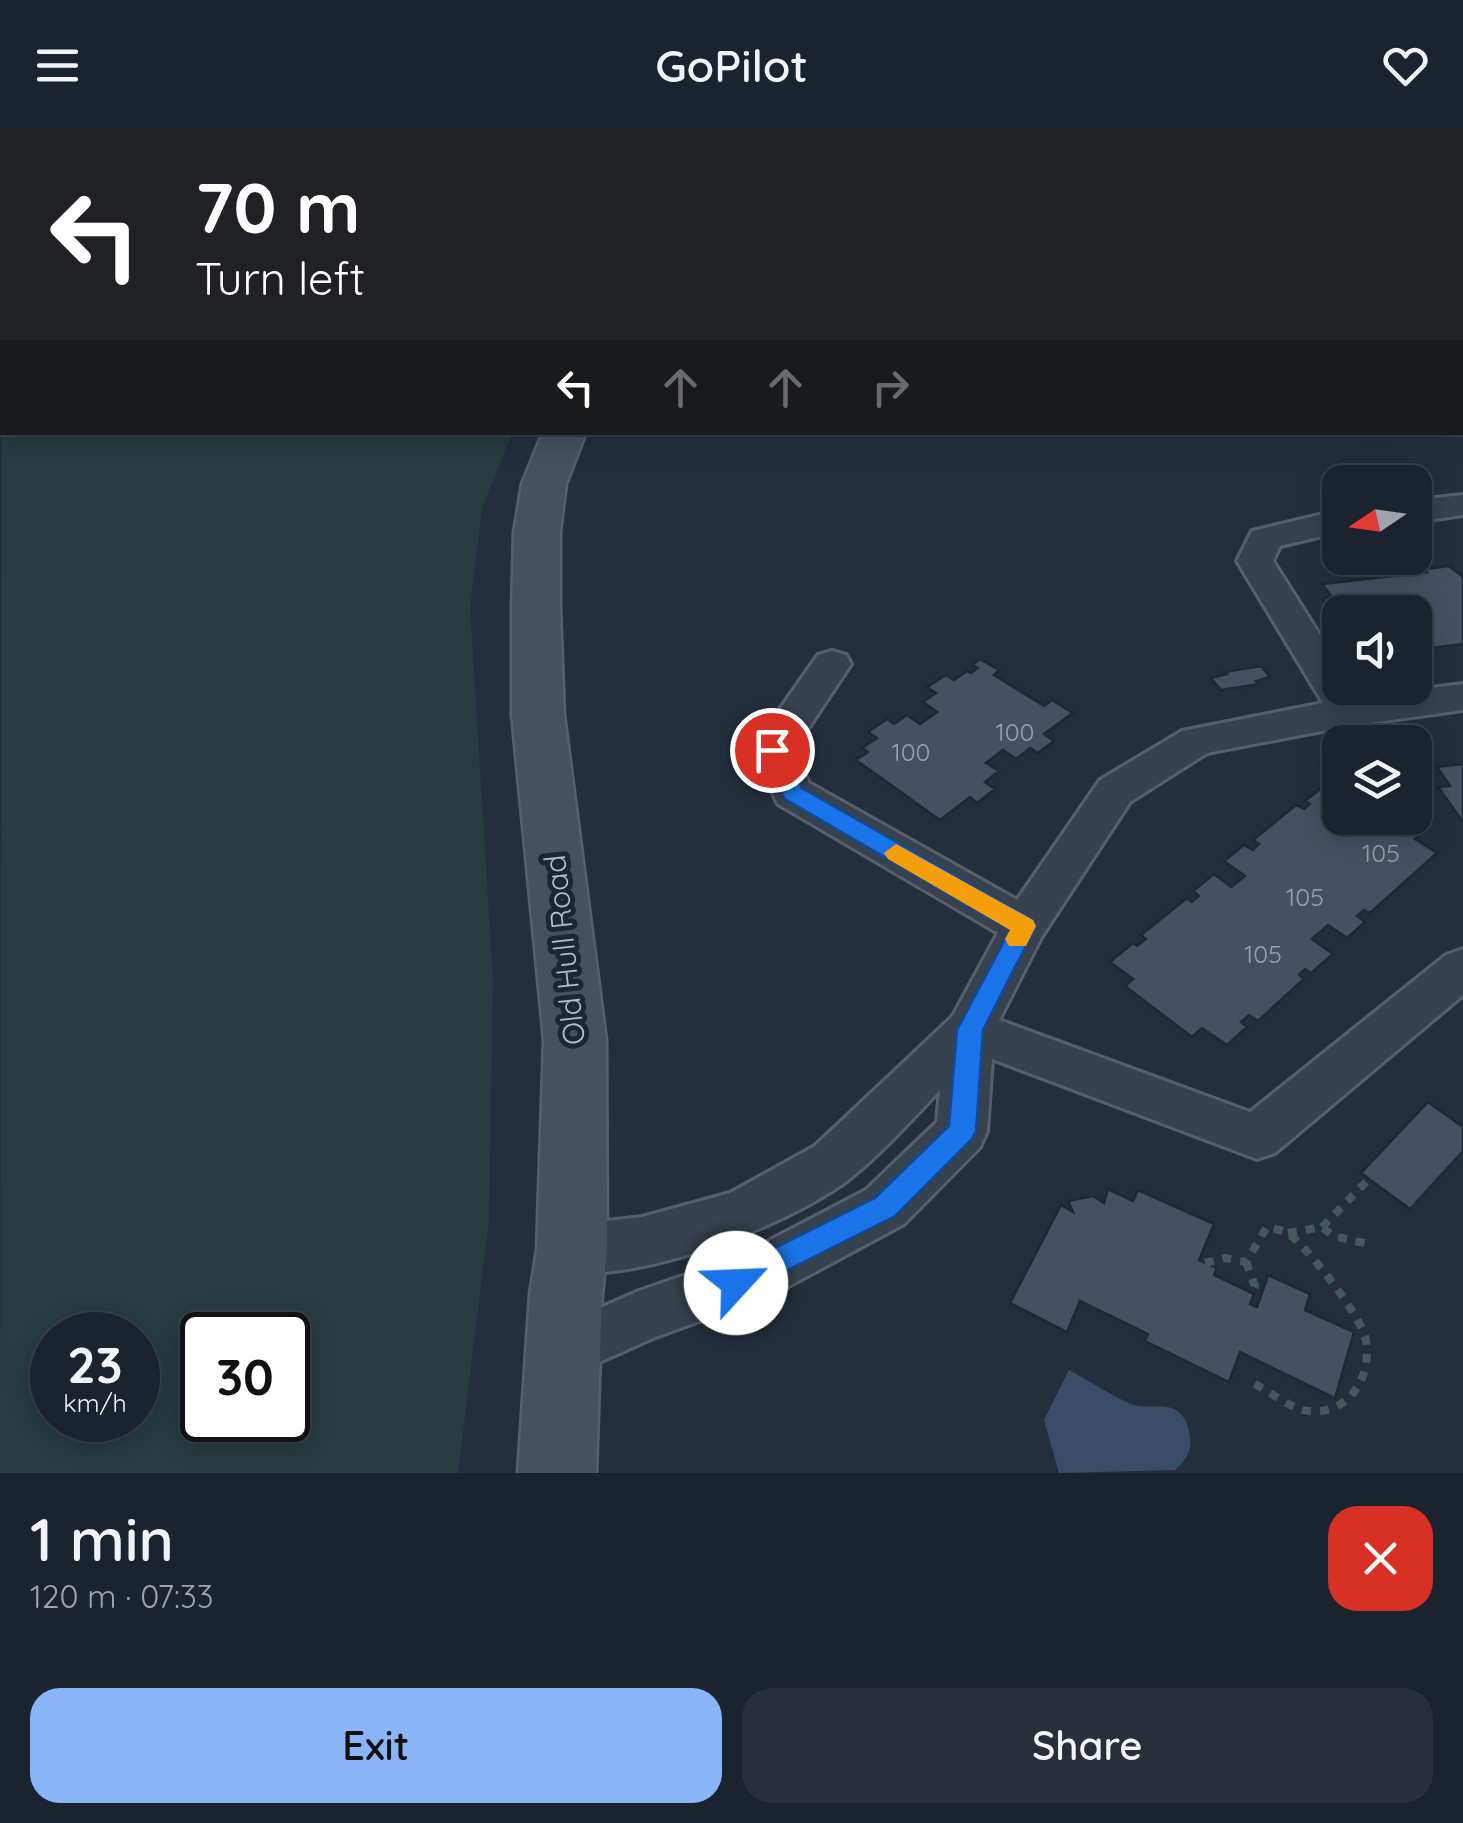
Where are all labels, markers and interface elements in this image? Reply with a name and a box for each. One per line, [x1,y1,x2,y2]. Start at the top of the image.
text: GoPilot [655,37,808,93]
icon: menu [30,38,85,93]
icon: heart [1378,38,1433,93]
text: 70 m [195,163,361,251]
icon: left [30,170,160,300]
text: Turn left [195,250,365,306]
icon: left [548,360,603,415]
icon: ahead [653,360,708,415]
icon: ahead [758,360,813,415]
icon: right [863,360,918,415]
north arrow [1322,465,1432,575]
map controls [1322,465,1432,835]
button: sound [1322,595,1432,705]
pin [730,708,815,793]
house number: 100 [995,716,1035,747]
icon: arrive [745,723,800,778]
button: layers [1322,725,1432,835]
house number: 100 [891,736,931,767]
house number: 105 [1362,837,1400,868]
street label: Old Hull Road [535,853,593,1047]
house number: 105 [1286,881,1324,912]
house number: 105 [1244,938,1282,969]
position arrow [684,1231,788,1335]
speed limit sign: 30 [180,1312,310,1442]
text: 23 [67,1333,123,1396]
text: km/h [63,1387,127,1418]
text: 1 min [30,1501,174,1576]
button: close [1328,1506,1433,1611]
text: 120 m · 07:33 [30,1576,213,1616]
button: Exit [30,1688,722,1803]
button: Share [742,1688,1433,1803]

